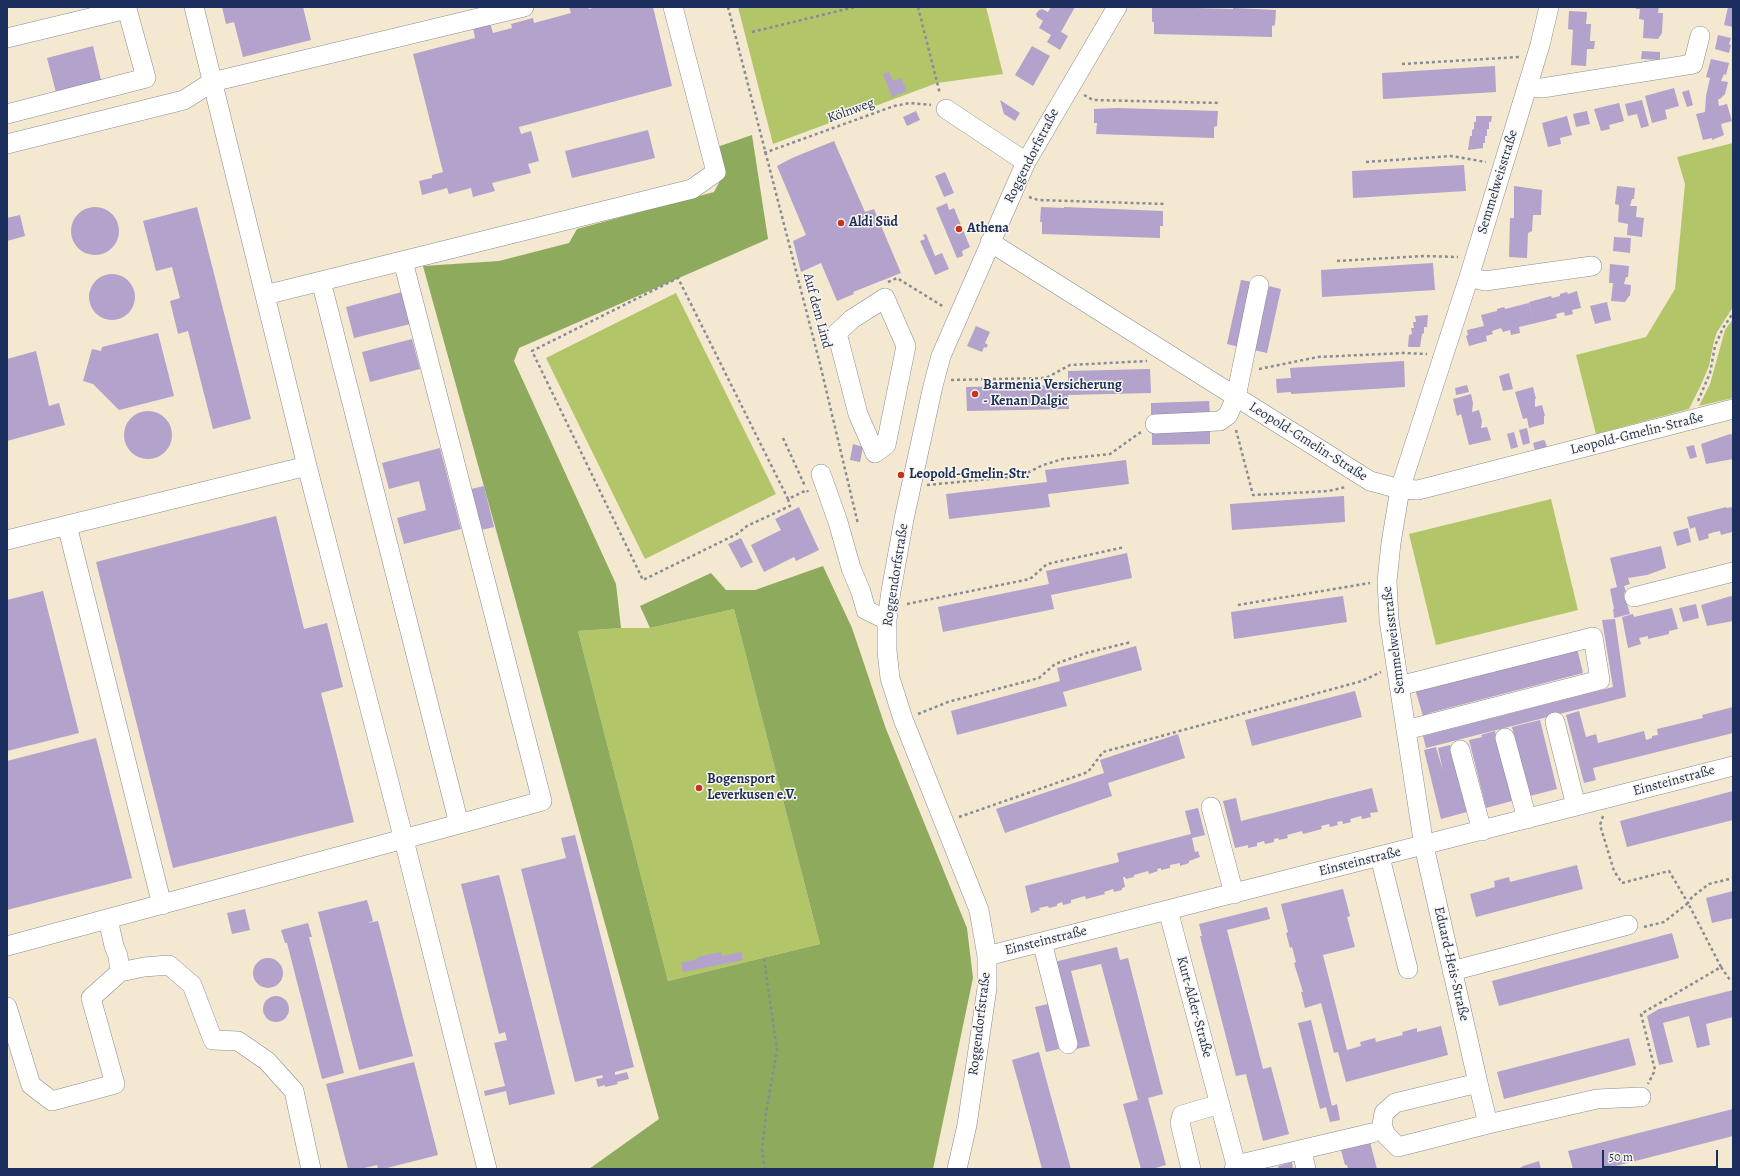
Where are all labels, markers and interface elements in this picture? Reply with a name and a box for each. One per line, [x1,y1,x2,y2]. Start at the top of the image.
street label: Kölnweg [825,95,877,127]
street label: Roggendorfstraße [1001,106,1063,206]
street label: Semmelweisstraße [1474,128,1522,236]
place label: Aldi Süd [849,215,898,231]
marker: Aldi Süd [836,218,846,228]
place label: Athena [967,221,1009,237]
marker: Athena [954,224,964,234]
street label: Auf dem Lind [799,271,835,351]
place label: Barmenia Versicherung - Kenan Dalgic [983,378,1122,410]
marker: Barmenia Versicherung - Kenan Dalgic [970,389,980,399]
street label: Leopold-Gmelin-Straße [1246,399,1370,485]
street label: Leopold-Gmelin-Straße [1569,409,1705,459]
place label: Leopold-Gmelin-Str. [909,467,1030,483]
marker: Leopold-Gmelin-Str. [896,470,906,480]
street label: Roggendorfstraße [880,522,912,628]
street label: Semmelweisstraße [1379,585,1409,695]
street label: Einsteinstraße [1631,762,1717,800]
place label: Bogensport Leverkusen e.V. [707,772,797,804]
marker: Bogensport Leverkusen e.V. [694,783,704,793]
street label: Einsteinstraße [1317,844,1403,880]
street label: Eduard-Heis-Straße [1430,905,1472,1023]
street label: Einsteinstraße [1003,923,1089,959]
street label: Kurt-Alder-Straße [1172,954,1216,1060]
street label: Roggendorfstraße [965,971,995,1077]
scale bar [1604,1142,1720,1168]
text: 50 m [1609,1149,1633,1165]

